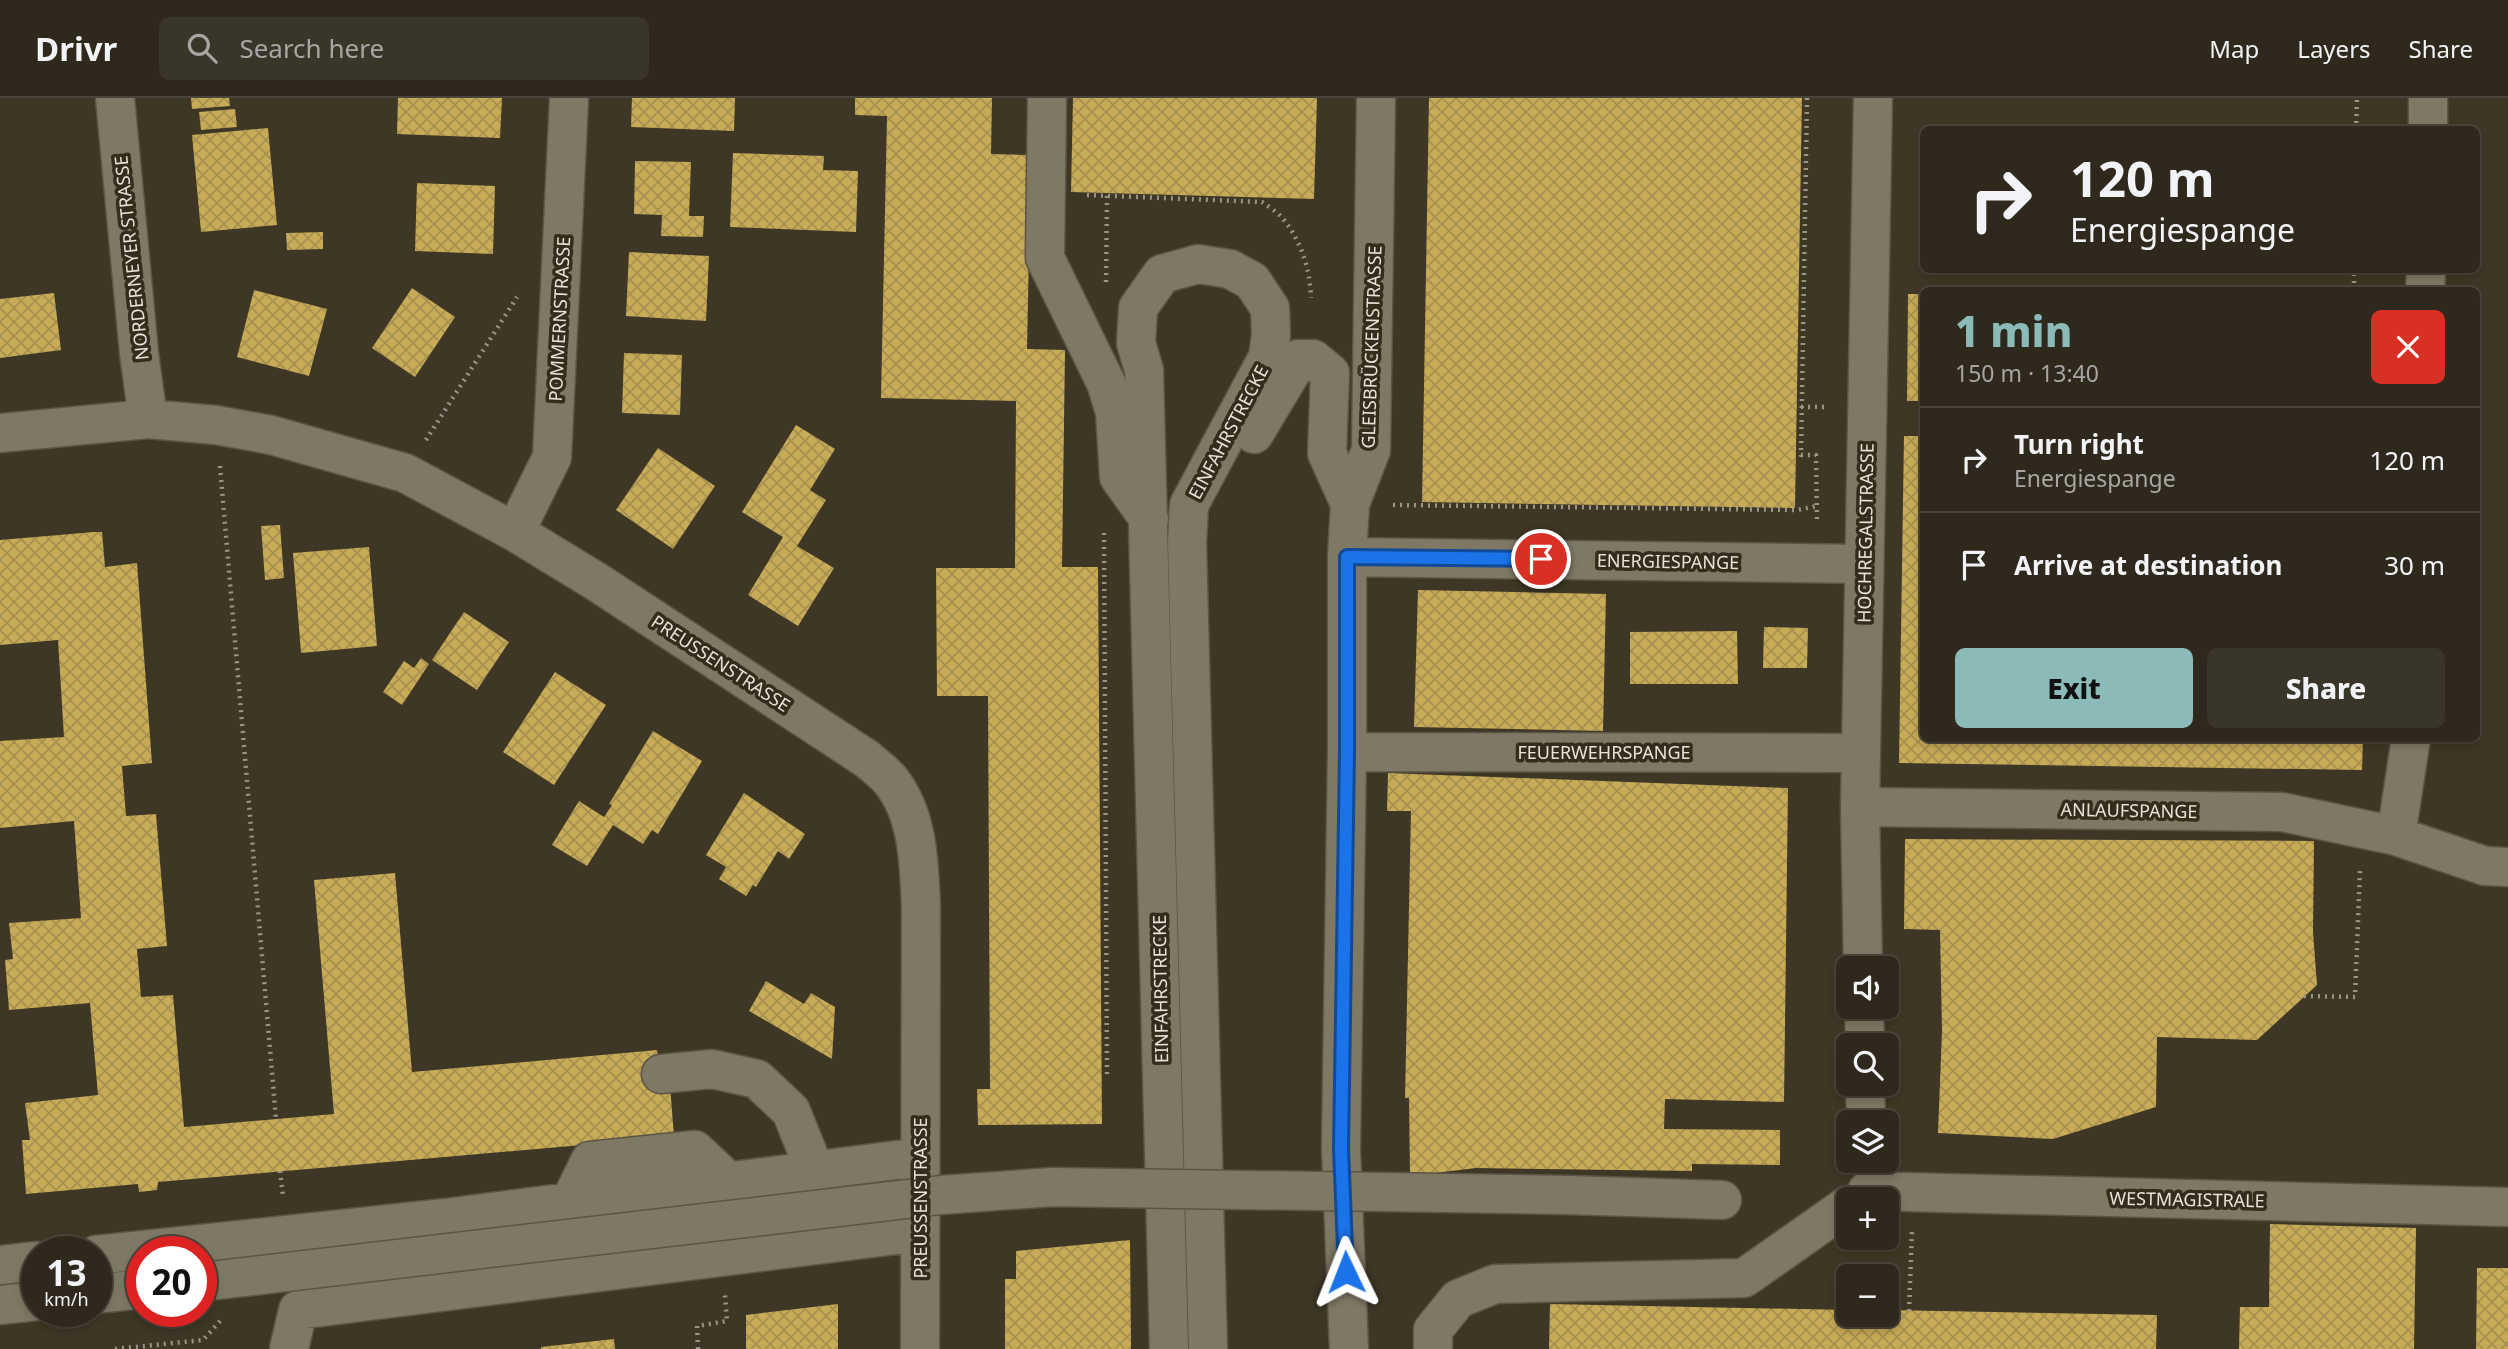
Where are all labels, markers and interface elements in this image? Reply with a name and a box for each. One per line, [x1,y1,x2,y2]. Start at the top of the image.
search box [159,17,649,80]
text: Drivr [35,26,117,71]
icon: search [183,29,221,67]
text: Search here [239,30,384,66]
text: Map [2209,32,2259,65]
text: Layers [2297,32,2371,65]
text: Share [2409,32,2473,65]
text: 120 m [2070,145,2215,211]
icon: right [1955,154,2046,245]
street label: NORDERNEYER STRASSE [108,155,154,361]
text: Energiespange [2070,208,2295,251]
street label: POMMERNSTRASSE [543,236,575,402]
street label: GLEISBRÜCKENSTRASSE [1355,245,1387,449]
text: 1 min [1955,302,2072,359]
button: close [2371,310,2445,384]
text: 150 m · 13:40 [1955,357,2099,389]
street label: EINFAHRSTRECKE [1183,361,1273,503]
text: Turn right [2014,426,2144,462]
icon: right [1955,441,1993,479]
text: 120 m [2369,442,2445,478]
street label: HOCHREGALSTRASSE [1851,443,1879,623]
text: Energiespange [2014,462,2176,494]
pin [1511,529,1571,589]
icon: arrive [1522,540,1560,578]
icon: arrive [1955,546,1993,584]
text: Arrive at destination [2014,547,2283,583]
text: 30 m [2384,547,2445,583]
street label: ENERGIESPANGE [1597,548,1739,574]
street label: PREUSSENSTRASSE [647,609,795,717]
button: Exit [1955,648,2193,728]
button: Share [2207,648,2445,728]
street label: FEUERWEHRSPANGE [1517,740,1691,764]
street label: ANLAUFSPANGE [2060,797,2198,823]
street label: EINFAHRSTRECKE [1147,915,1173,1063]
map controls [1836,956,1899,1327]
button: sound [1836,956,1899,1019]
button: search [1836,1033,1899,1096]
button: layers [1836,1110,1899,1173]
street label: PREUSSENSTRASSE [908,1117,932,1279]
street label: WESTMAGISTRALE [2109,1186,2265,1212]
button: + [1836,1187,1899,1250]
position arrow [1309,1235,1383,1309]
speed limit sign: 20 [126,1236,217,1327]
text: 13 [46,1249,87,1296]
button: − [1836,1264,1899,1327]
text: km/h [44,1287,89,1311]

